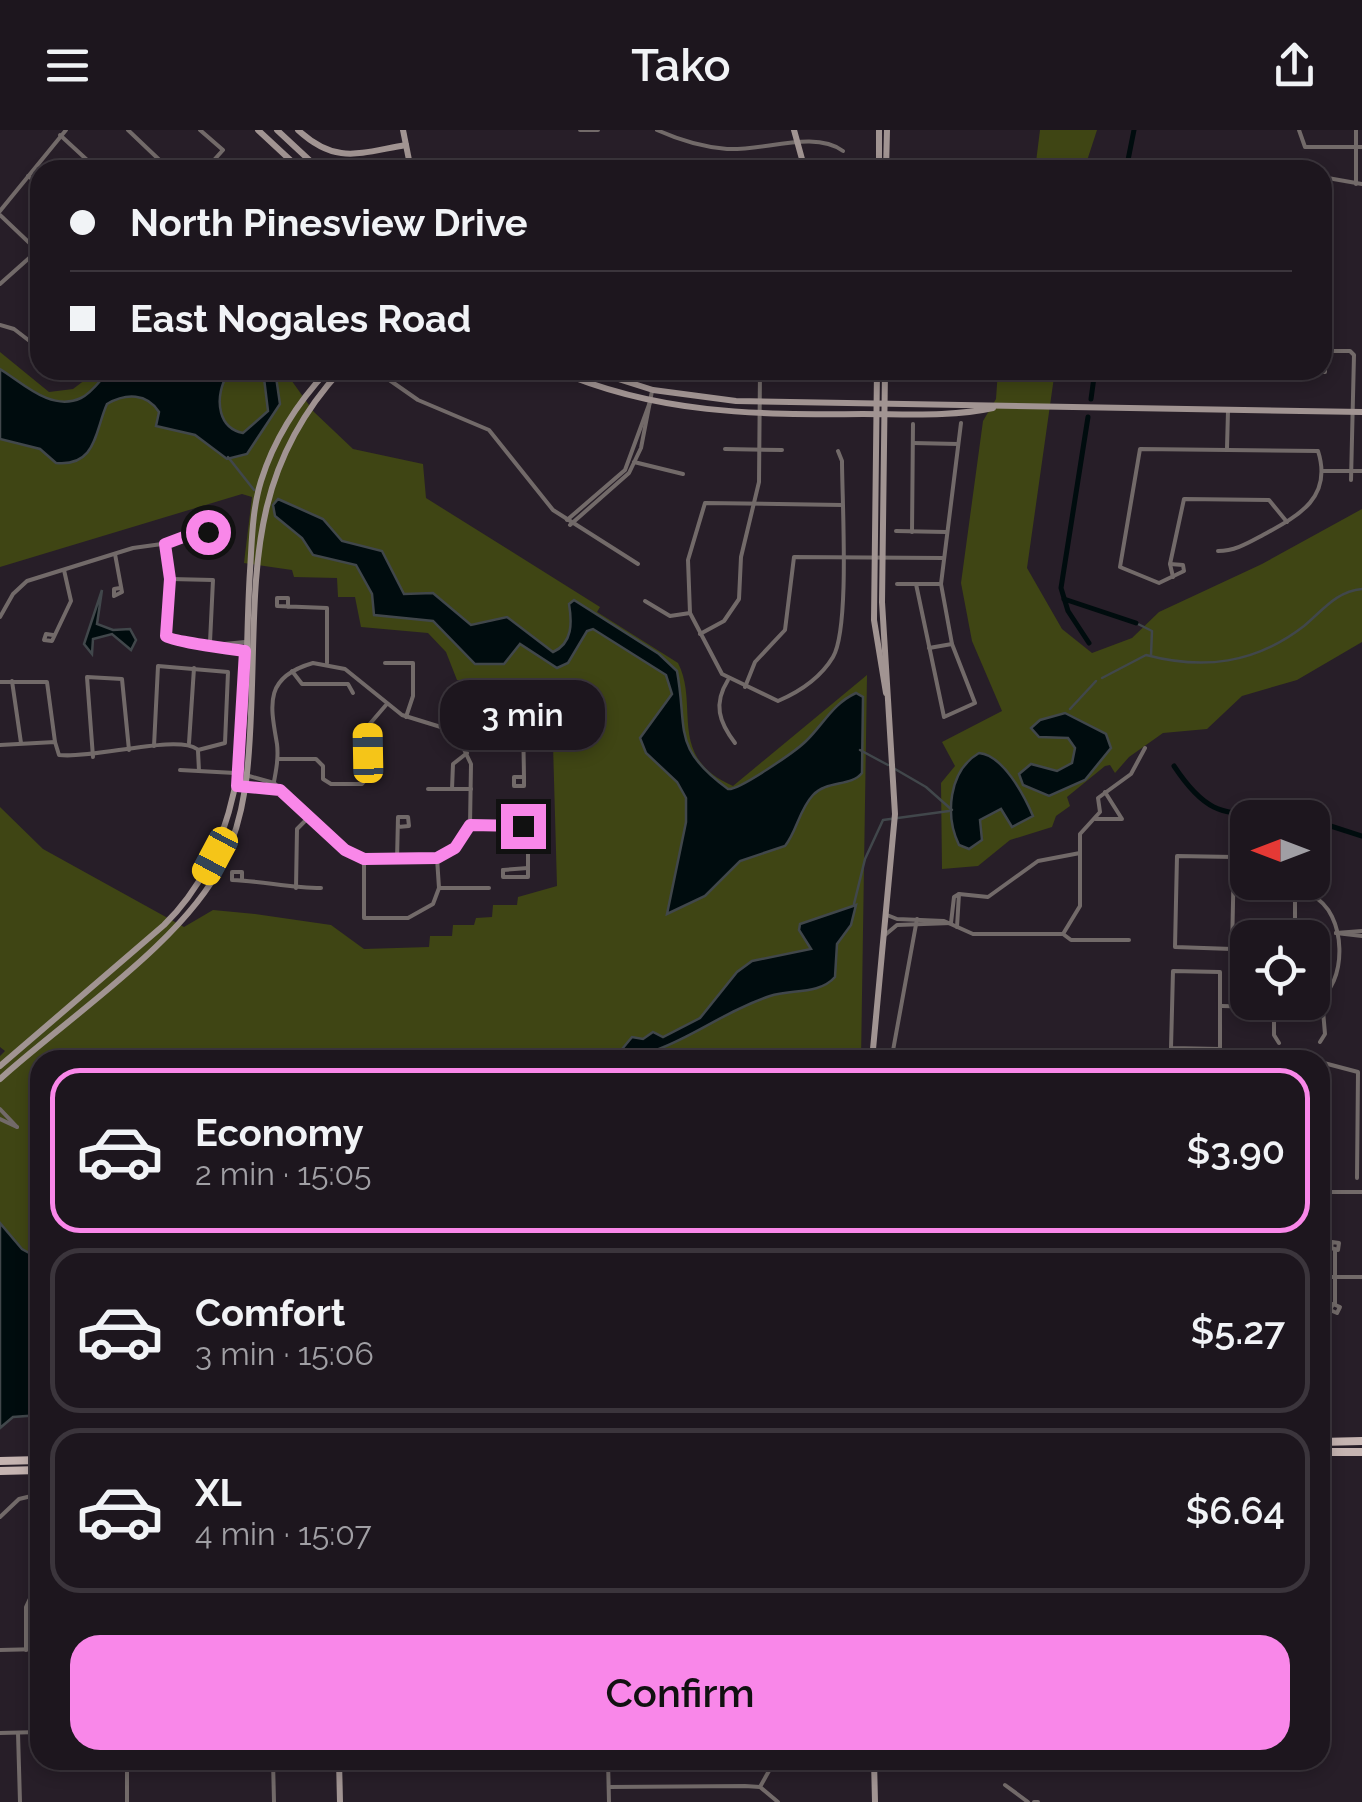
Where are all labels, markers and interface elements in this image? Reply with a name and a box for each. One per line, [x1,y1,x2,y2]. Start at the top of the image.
icon: menu [40,38,95,93]
icon: share [1267,38,1322,93]
text: Tako [631,39,731,92]
text: North Pinesview Drive [130,200,528,245]
text: East Nogales Road [130,296,471,341]
route start [186,510,231,555]
callout: 3 min [440,681,606,751]
text: 3 min [482,696,563,733]
car [352,723,384,783]
north arrow [1230,800,1330,900]
map controls [1230,800,1330,1020]
route end [501,804,546,849]
car [188,822,242,890]
button: locate [1230,920,1330,1020]
icon: car [75,1106,165,1196]
text: Economy [195,1110,364,1155]
text: $3.90 [1187,1128,1285,1173]
text: 2 min · 15:05 [195,1155,371,1192]
icon: car [75,1286,165,1376]
text: Comfort [195,1290,345,1335]
text: $5.27 [1190,1308,1285,1353]
text: 3 min · 15:06 [195,1335,374,1372]
icon: car [75,1466,165,1556]
text: XL [195,1470,242,1515]
text: $6.64 [1185,1488,1285,1533]
text: 4 min · 15:07 [195,1515,372,1552]
button: Confirm [70,1635,1290,1750]

